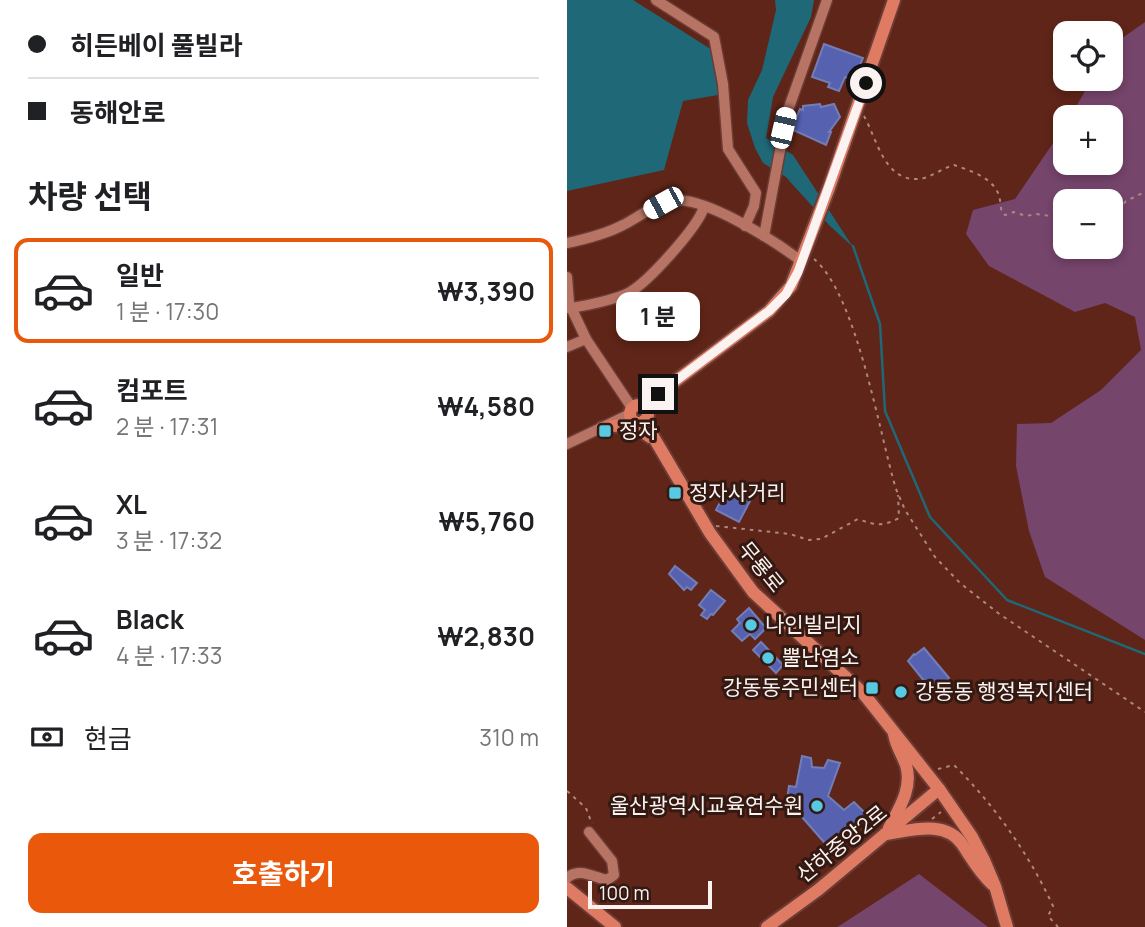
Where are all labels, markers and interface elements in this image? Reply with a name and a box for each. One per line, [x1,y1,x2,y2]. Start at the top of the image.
map controls [1053,21,1123,259]
button: locate [1053,21,1123,91]
text: 히든베이 풀빌라 [70,27,243,63]
route start [850,67,882,99]
text: 동해안로 [70,94,166,130]
car [769,105,798,151]
button: + [1053,105,1123,175]
text: 차량 선택 [28,174,152,218]
car [640,184,687,222]
button: − [1053,189,1123,259]
text: 일반 [116,257,164,293]
icon: car [32,259,95,322]
text: ₩3,390 [437,273,535,309]
callout: 1 분 [616,292,700,342]
text: 1 분 · 17:30 [116,295,219,327]
text: 1 분 [640,300,676,332]
text: 컴포트 [116,372,188,408]
icon: car [32,374,95,437]
route end [642,378,674,410]
text: ₩4,580 [437,388,535,424]
text: 2 분 · 17:31 [116,410,218,442]
place label: 정자 [619,416,658,444]
marker: 정자 [597,423,613,439]
place label: 정자사거리 [689,478,786,506]
marker: 정자사거리 [667,485,683,501]
text: XL [116,486,147,522]
icon: car [32,489,95,552]
text: ₩5,760 [438,503,535,539]
text: 3 분 · 17:32 [116,524,222,556]
street label: 무룡로 [733,535,791,598]
text: Black [116,601,184,637]
icon: car [32,604,95,667]
place label: 나인빌리지 [765,610,862,638]
marker: 나인빌리지 [743,617,759,633]
text: ₩2,830 [437,618,535,654]
text: 4 분 · 17:33 [116,639,223,671]
place label: 뿔난염소 [782,643,859,671]
marker: 뿔난염소 [760,650,776,666]
place label: 강동동주민센터 [723,673,858,701]
place label: 강동동 행정복지센터 [915,677,1093,705]
marker: 강동동주민센터 [864,680,880,696]
marker: 강동동 행정복지센터 [893,684,909,700]
icon: cash [28,718,66,756]
text: 현금 [84,720,132,756]
text: 310 m [479,721,539,753]
place label: 울산광역시교육연수원 [610,791,803,819]
street label: 산하중앙2로 [790,798,892,888]
marker: 울산광역시교육연수원 [809,798,825,814]
button: 호출하기 [28,833,539,913]
scale bar [588,878,712,910]
text: 100 m [599,880,650,906]

